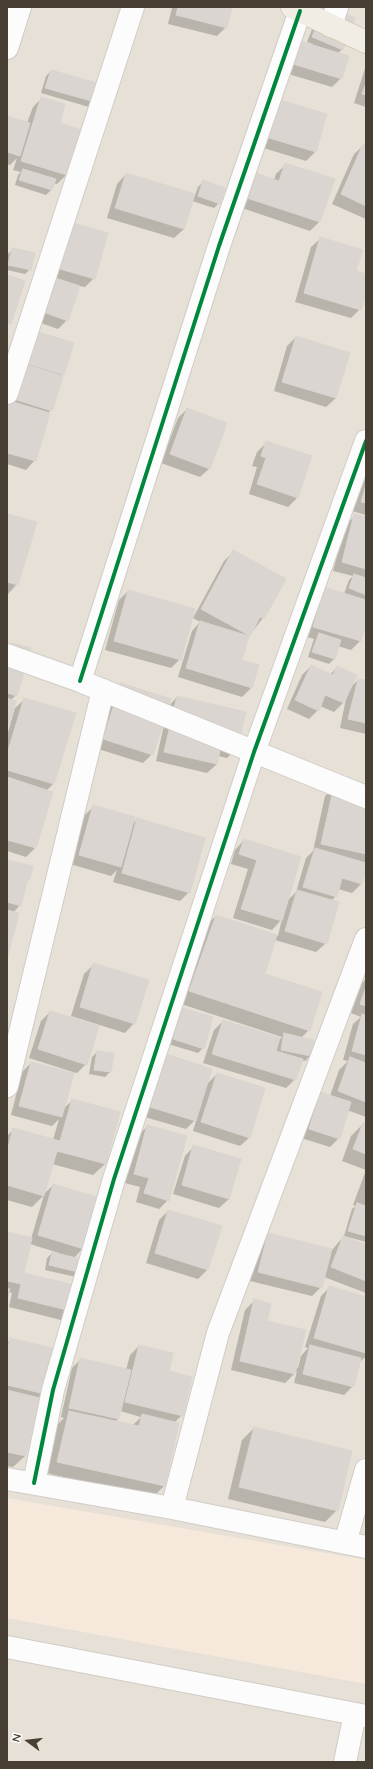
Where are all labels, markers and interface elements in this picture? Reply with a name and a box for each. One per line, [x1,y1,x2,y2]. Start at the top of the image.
north arrow [8,1721,48,1761]
text: N [9,1732,24,1744]

